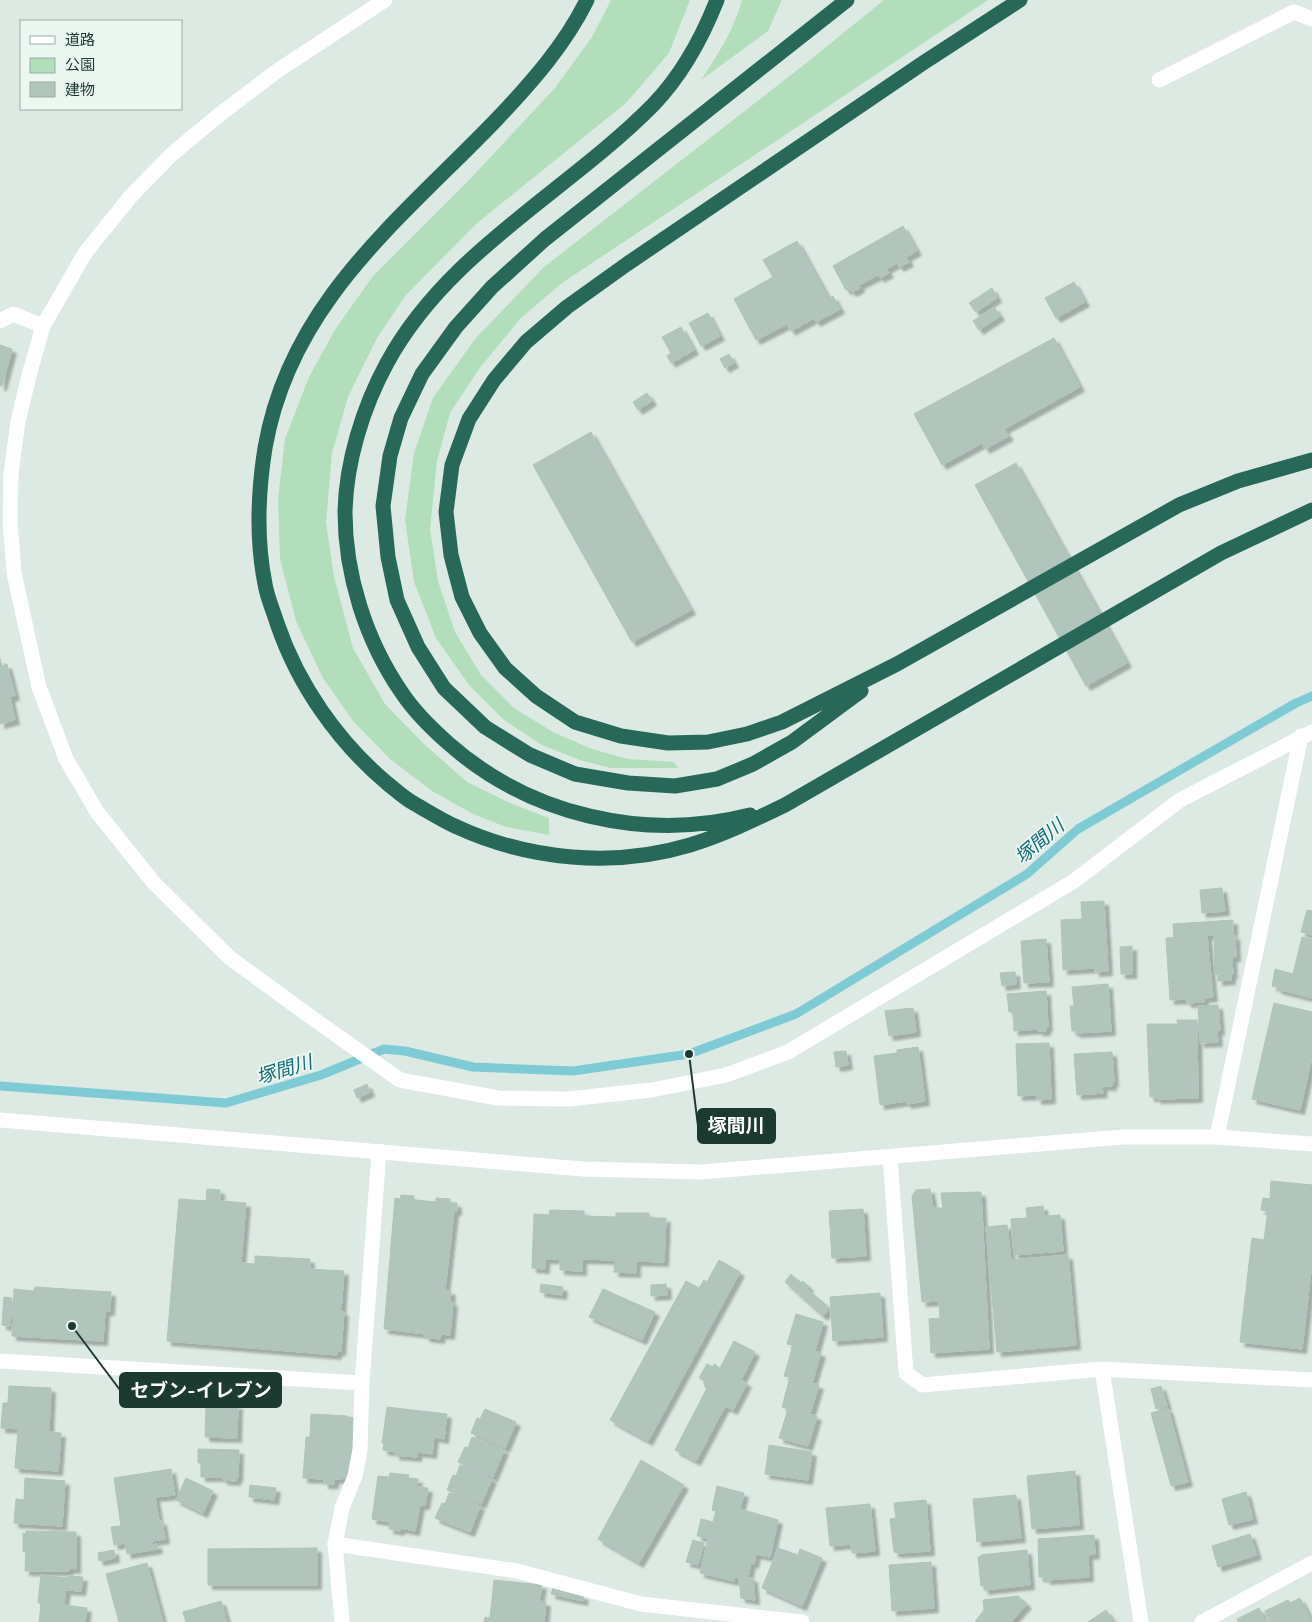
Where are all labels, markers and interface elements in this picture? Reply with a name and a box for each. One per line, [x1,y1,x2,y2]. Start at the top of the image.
legend [20,20,182,110]
text: 道路 [65,30,95,49]
text: 公園 [65,55,95,74]
text: 建物 [65,80,95,99]
water label: 塚間川 [1009,812,1070,869]
water label: 塚間川 [253,1049,317,1089]
callout: 塚間川 [698,1109,775,1143]
text: 塚間川 [707,1113,765,1137]
callout: セブン-イレブン [120,1373,281,1407]
text: セブン-イレブン [130,1378,272,1402]

